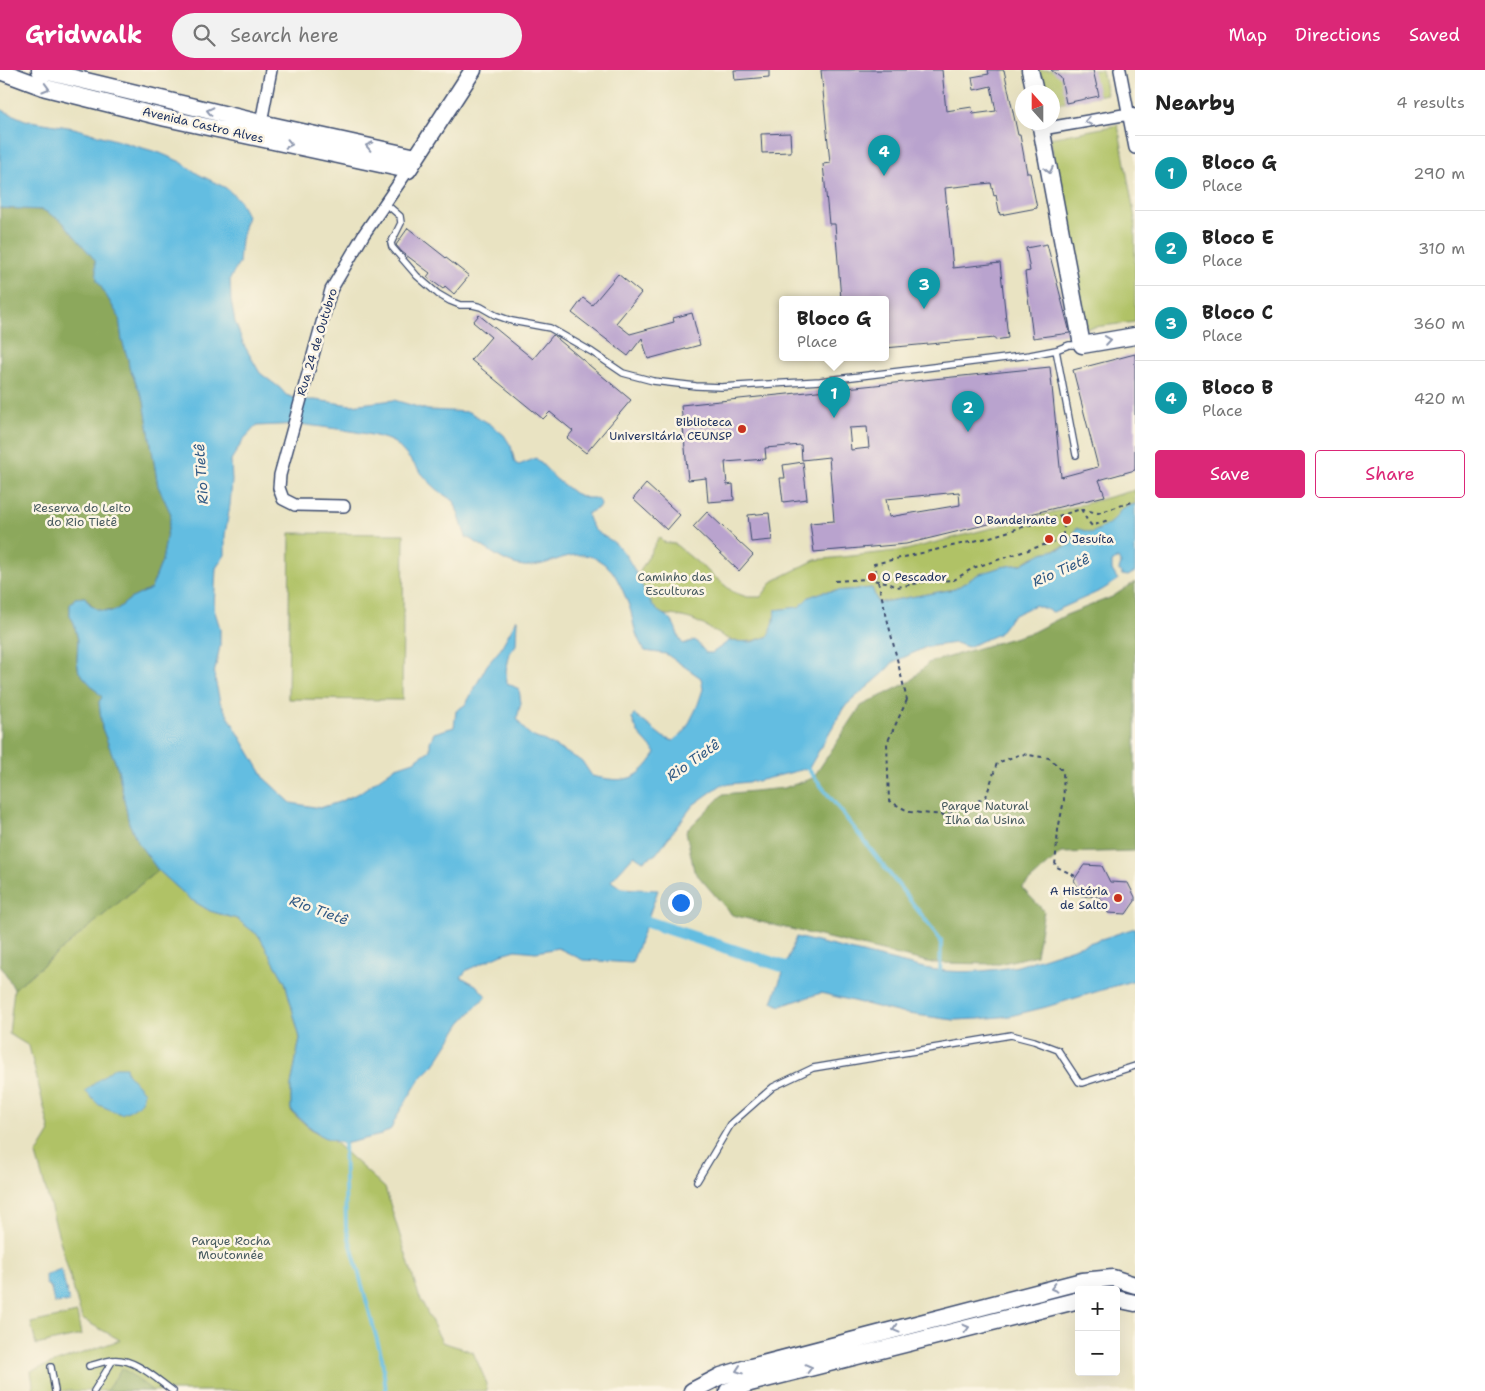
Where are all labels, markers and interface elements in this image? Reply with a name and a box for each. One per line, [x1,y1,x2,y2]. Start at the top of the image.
search box [172,13,522,58]
text: Gridwalk [25,19,142,51]
icon: search [190,21,218,49]
text: Search here [230,23,339,48]
text: Map [1229,23,1267,47]
text: Directions [1295,23,1381,47]
text: Saved [1409,23,1460,47]
one-way arrow [41,82,49,92]
north arrow [1015,85,1060,130]
text: Nearby [1155,89,1235,117]
text: 4 results [1396,92,1465,113]
street label: Avenida Castro Alves [141,103,265,147]
one-way arrow [206,106,215,117]
one-way arrow [1084,116,1093,126]
pin: 4 [868,135,900,176]
one-way arrow [285,138,294,149]
one-way arrow [364,141,373,152]
text: Bloco G [1202,150,1277,175]
text: 1 [1167,163,1175,184]
text: 290 m [1413,163,1465,184]
one-way arrow [1044,166,1054,175]
text: Place [1202,175,1243,196]
text: Bloco E [1202,225,1274,250]
text: 2 [1165,238,1177,259]
text: 310 m [1418,238,1465,259]
text: Place [1202,250,1243,271]
pin: 3 [908,268,940,309]
street label: Rua 24 de Outubro [293,286,341,398]
popup [779,296,889,361]
text: Bloco C [1202,300,1273,325]
text: Bloco G [797,306,871,331]
text: 3 [1165,313,1177,334]
text: 360 m [1413,313,1465,334]
text: Place [1202,325,1243,346]
text: Place [797,331,837,352]
one-way arrow [1105,335,1113,346]
text: Bloco B [1202,375,1273,400]
pin: 1 [818,377,850,418]
text: 4 [1165,388,1177,409]
text: 420 m [1414,388,1465,409]
pin: 2 [952,391,984,432]
text: Place [1202,400,1243,421]
place label: Biblioteca Universitária CEUNSP [609,414,733,444]
marker: Biblioteca Universitária CEUNSP [736,423,748,435]
water label: Rio Tietê [190,443,212,505]
button: Save [1155,450,1305,498]
button: Share [1315,450,1465,498]
park label: Reserva do Leito do Rio Tietê [33,500,131,530]
place label: O Bandeirante [974,512,1057,528]
marker: O Bandeirante [1061,514,1073,526]
place label: O Jesuíta [1059,531,1114,547]
marker: O Jesuíta [1043,533,1055,545]
water label: Rio Tietê [1030,549,1093,591]
park label: Caminho das Esculturas [637,569,713,599]
place label: O Pescador [882,569,947,585]
marker: O Pescador [866,571,878,583]
water label: Rio Tietê [663,735,723,785]
park label: Parque Natural Ilha da Usina [941,798,1029,828]
place label: A História de Salto [1050,883,1109,913]
your location [668,890,694,916]
water label: Rio Tietê [287,891,351,929]
marker: A História de Salto [1112,892,1124,904]
park label: Parque Rocha Moutonnée [191,1233,271,1263]
one-way arrow [1049,1282,1058,1293]
map controls [1075,1286,1120,1376]
button: + [1075,1286,1120,1331]
one-way arrow [892,1323,901,1334]
one-way arrow [962,1323,971,1334]
button: − [1075,1331,1120,1376]
one-way arrow [804,1363,813,1374]
one-way arrow [736,1364,744,1374]

